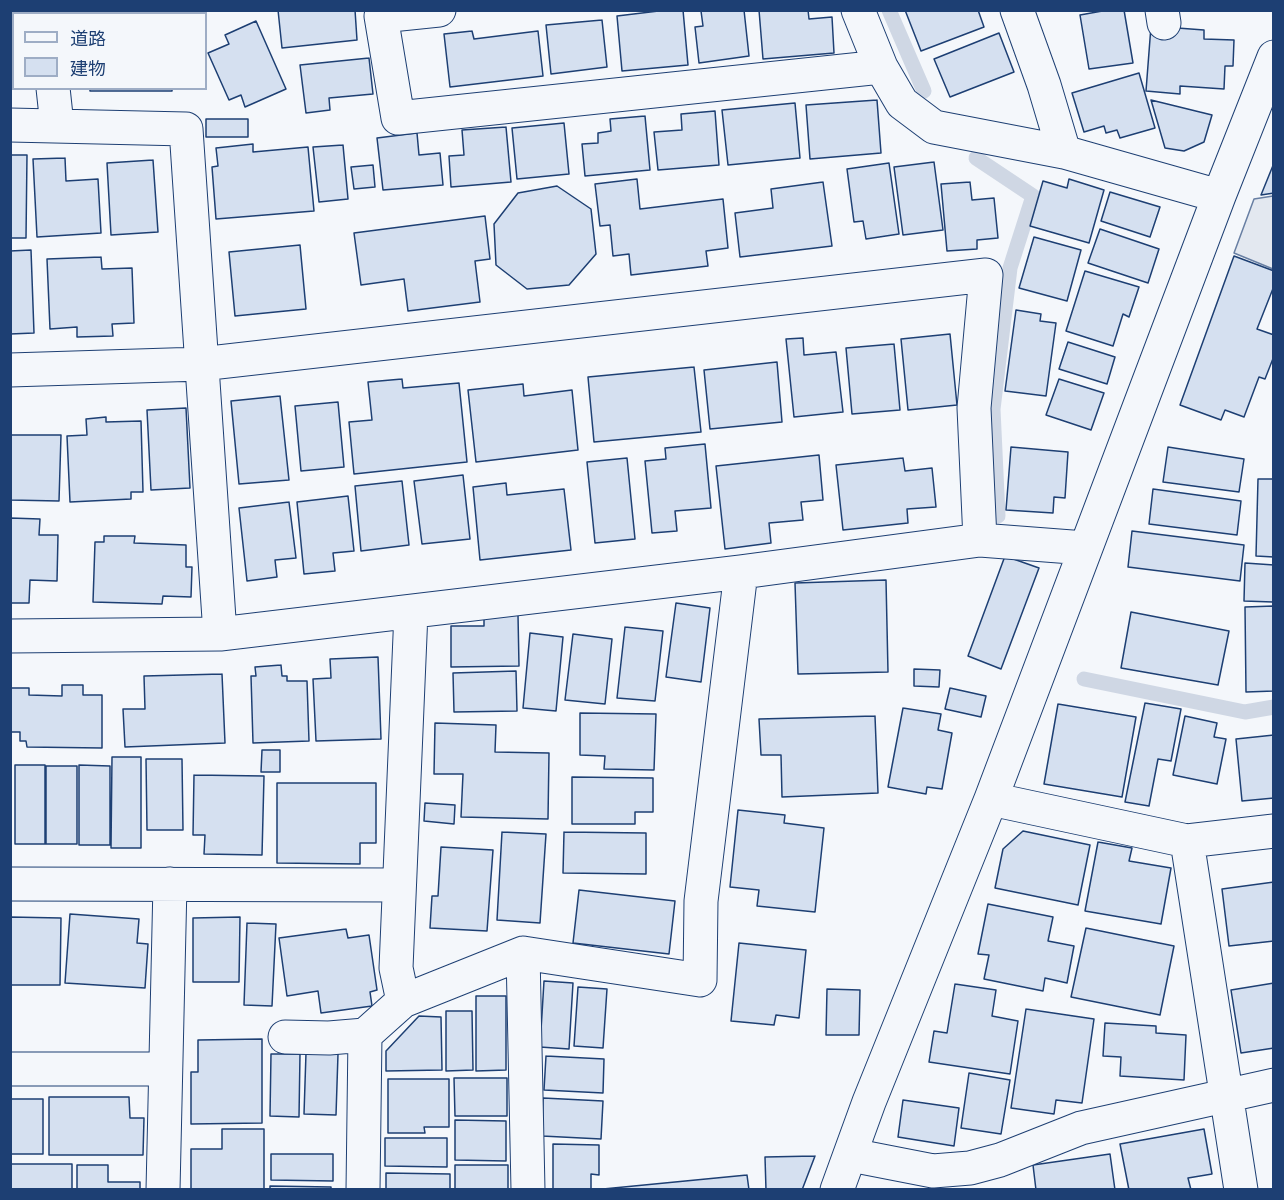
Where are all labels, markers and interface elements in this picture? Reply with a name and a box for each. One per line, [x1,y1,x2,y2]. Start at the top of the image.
legend [12,12,207,90]
text: 道路 [70,27,106,50]
text: 建物 [70,57,106,80]

